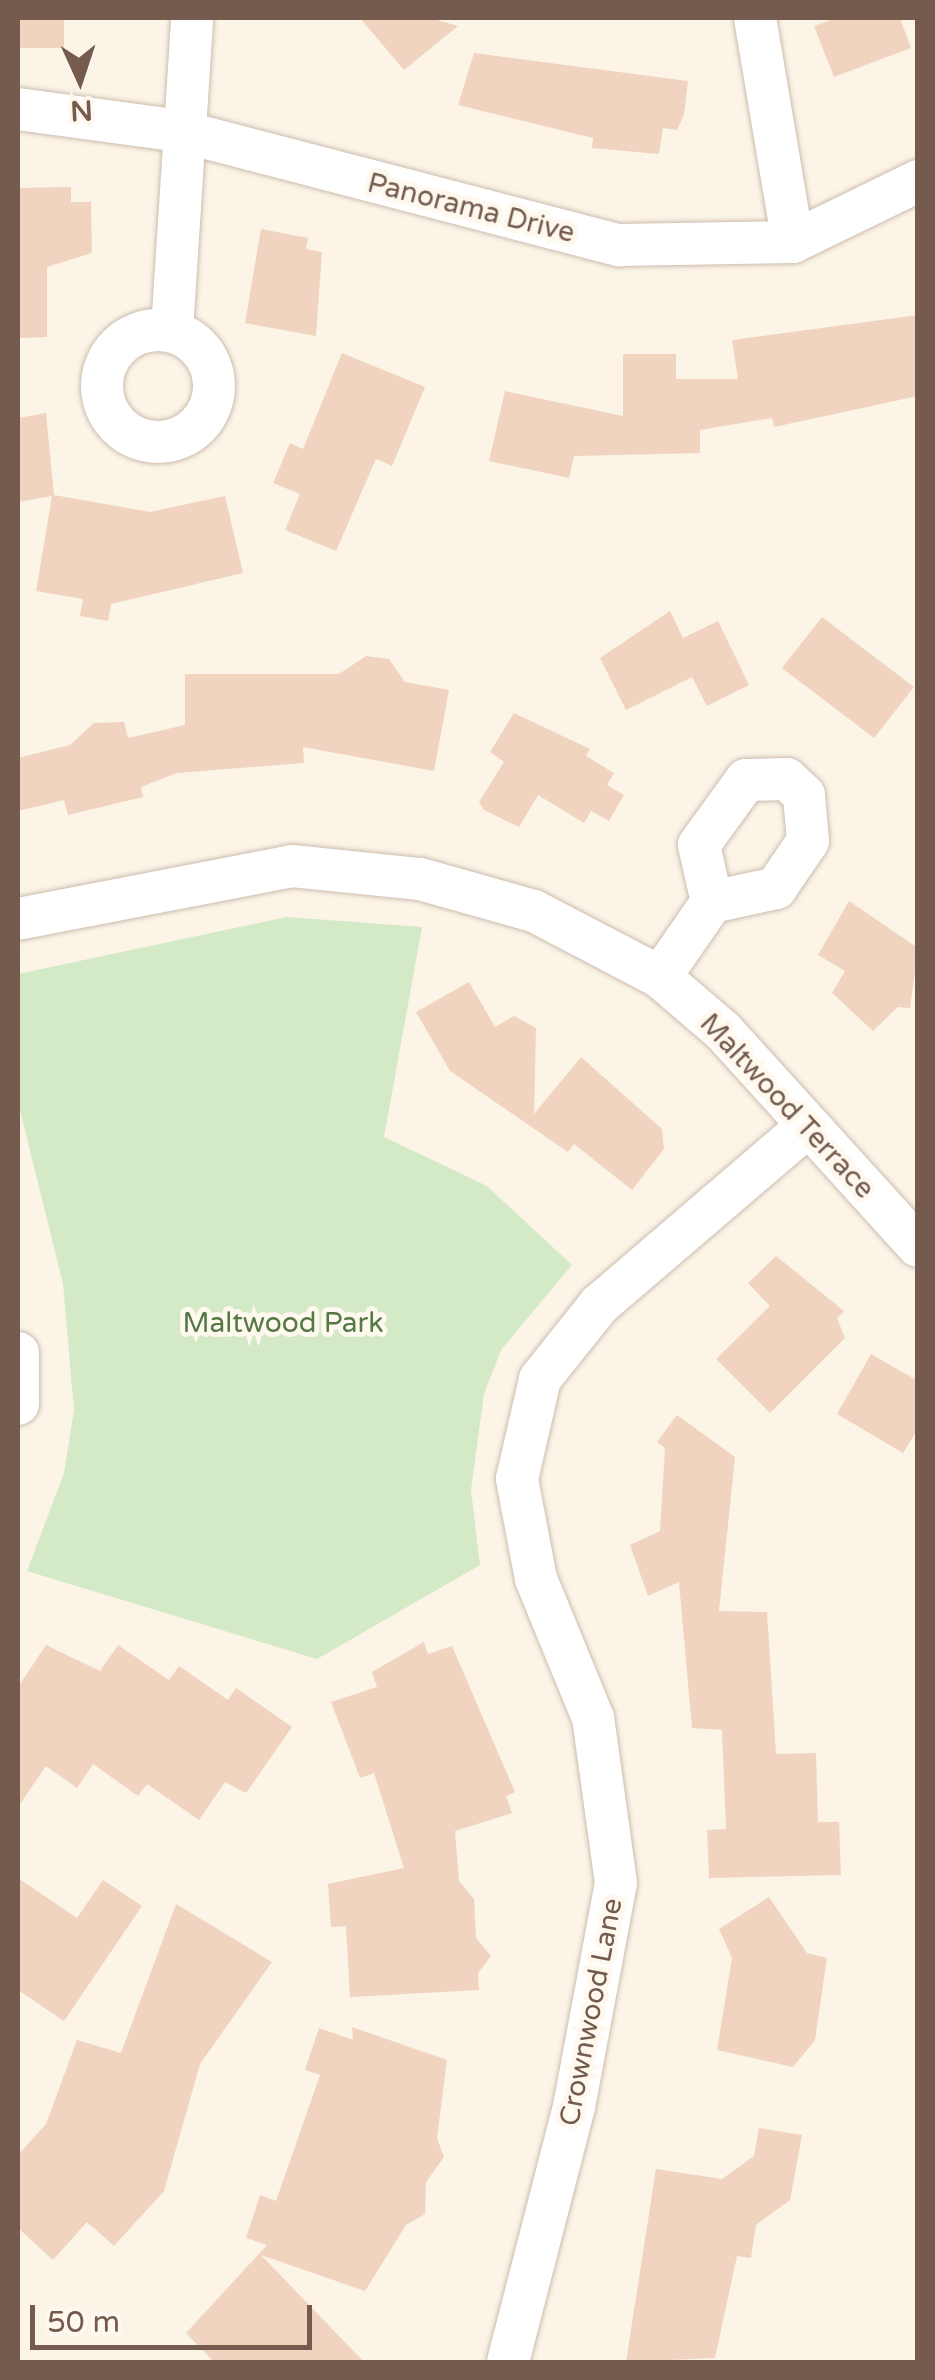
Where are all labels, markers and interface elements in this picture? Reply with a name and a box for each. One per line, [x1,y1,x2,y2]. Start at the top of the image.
north arrow [30,30,130,130]
text: N [69,92,94,128]
street label: Panorama Drive [364,166,578,250]
street label: Maltwood Terrace [693,1007,881,1205]
park label: Maltwood Park [182,1306,384,1340]
street label: Crownwood Lane [552,1895,630,2129]
scale bar [35,2285,318,2347]
text: 50 m [47,2304,120,2341]

